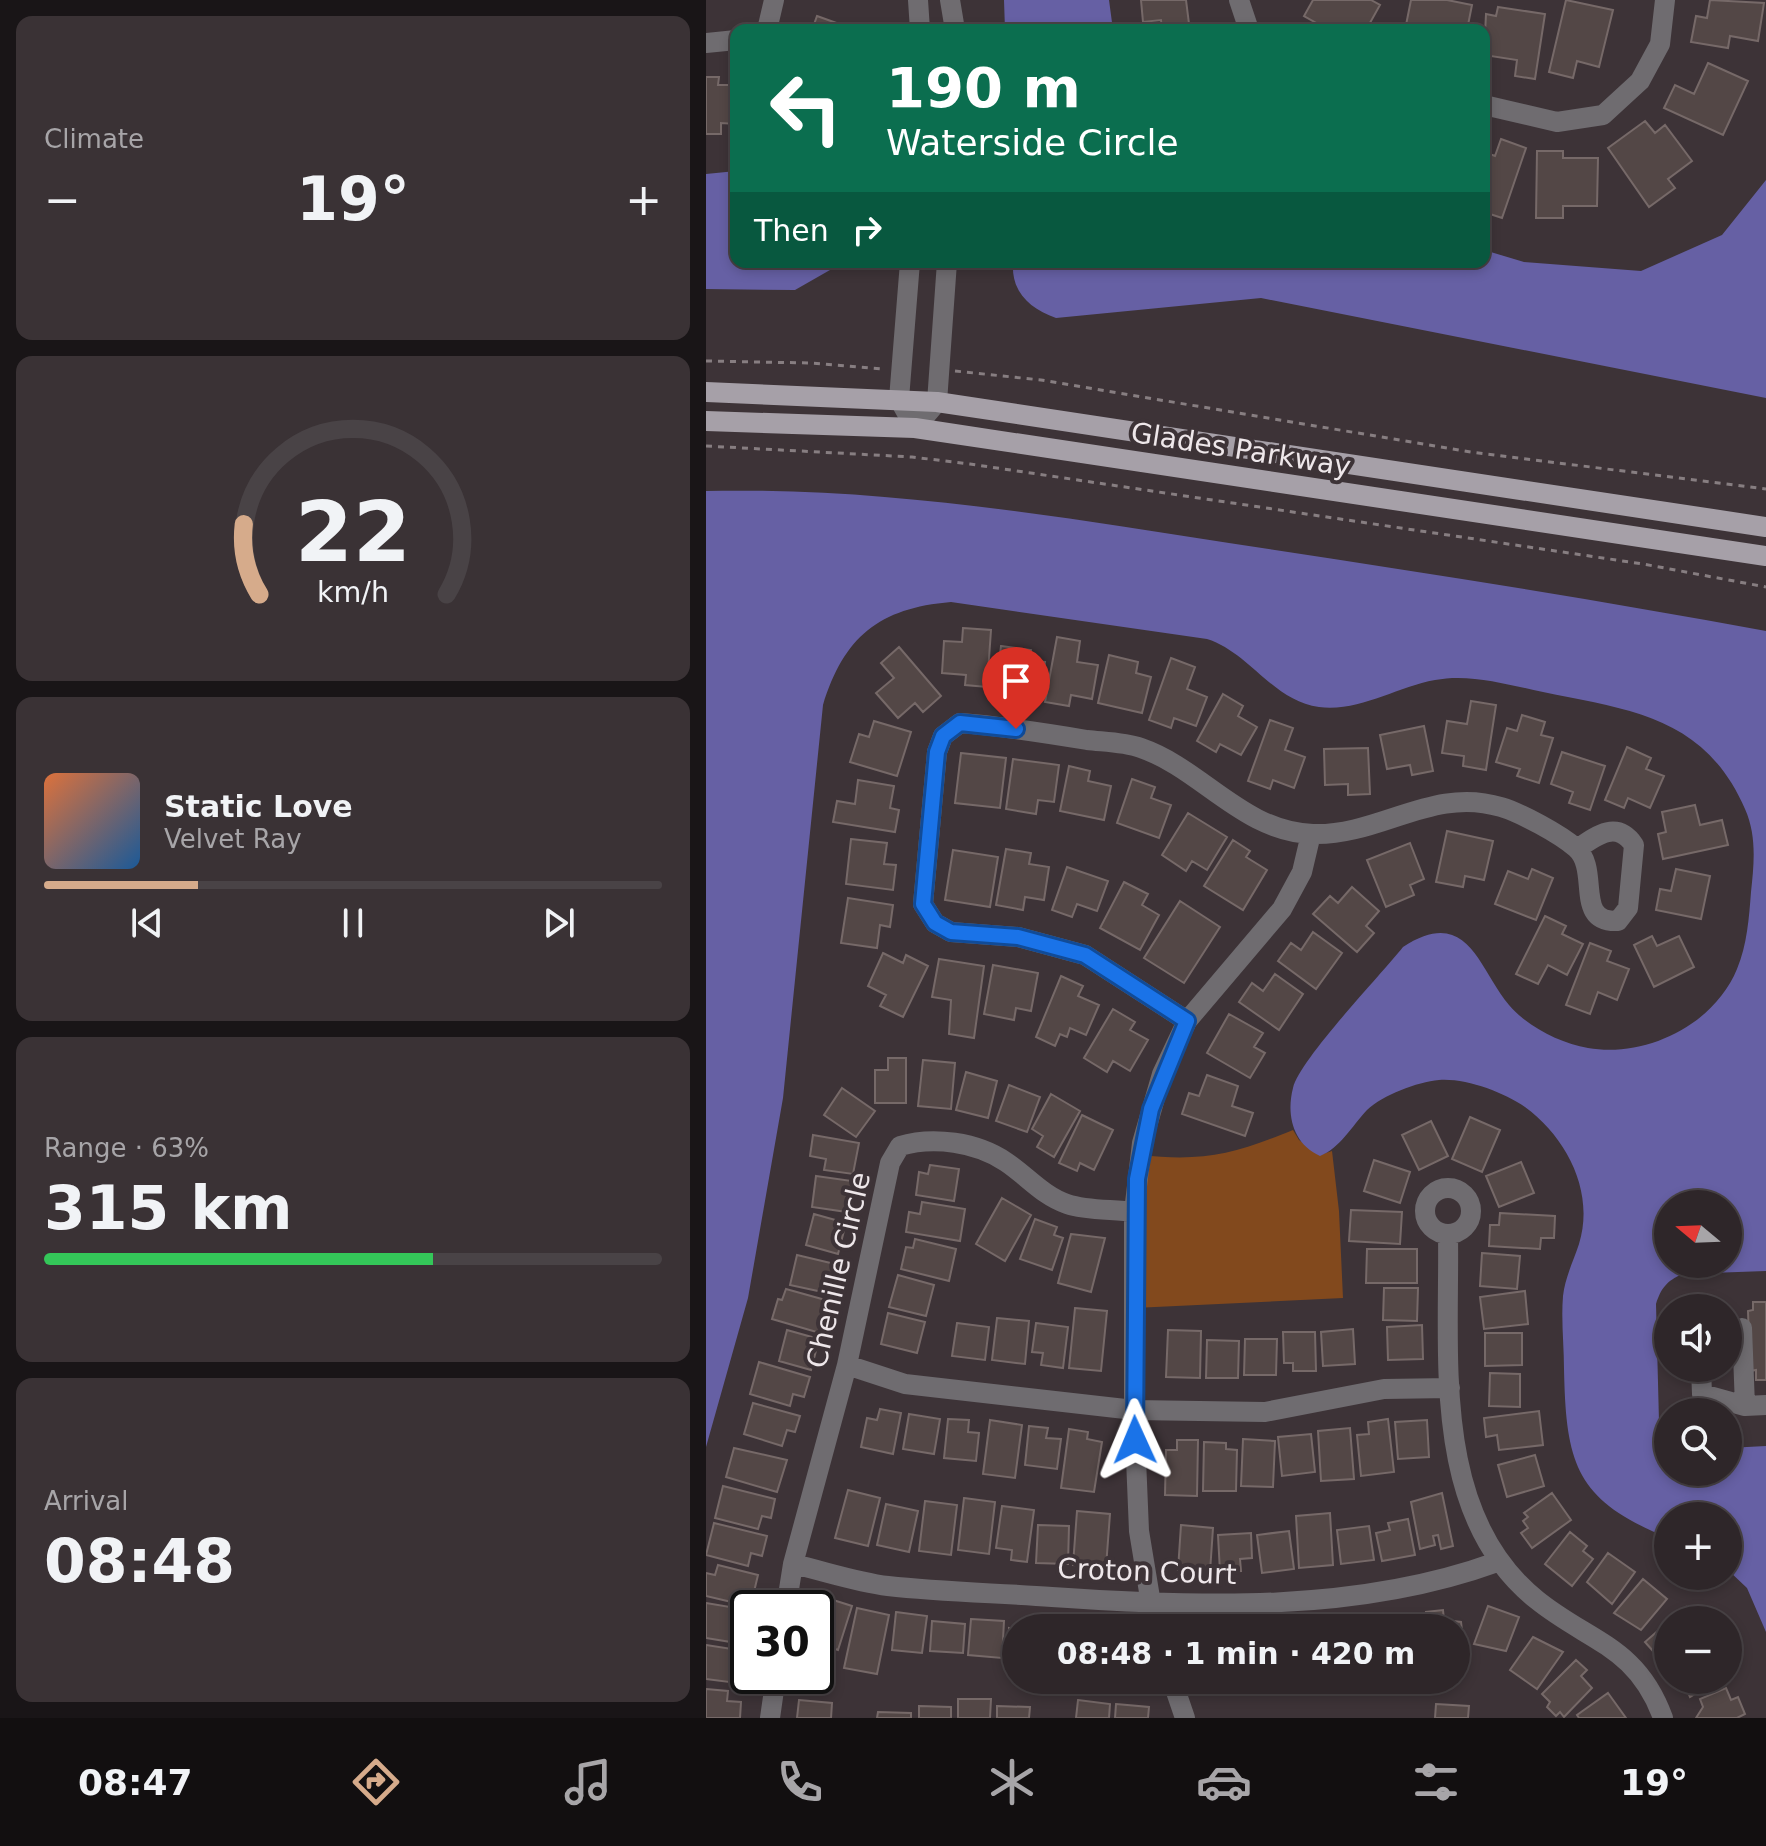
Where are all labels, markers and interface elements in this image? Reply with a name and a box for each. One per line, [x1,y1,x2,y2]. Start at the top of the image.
text: 190 m [886,55,1081,120]
icon: left [754,56,858,160]
text: Waterside Circle [886,122,1179,163]
text: Climate [44,124,144,154]
text: 19° [296,164,410,234]
text: − [44,174,81,225]
text: + [625,174,662,225]
icon: right [845,208,889,252]
text: Then [754,213,829,248]
street label: Glades Parkway [1129,416,1353,483]
text: 22 [295,483,411,580]
text: km/h [317,575,389,609]
pin [982,647,1050,729]
icon: arrive [994,659,1038,703]
text: Static Love [164,789,353,824]
text: Velvet Ray [164,824,302,854]
icon: previous [125,901,169,945]
icon: pause [331,901,375,945]
icon: next [537,901,581,945]
text: Range · 63% [44,1133,209,1163]
street label: Chenille Circle [800,1169,877,1371]
text: 315 km [44,1173,293,1243]
north arrow [1654,1190,1742,1278]
map controls [1654,1190,1742,1694]
button: sound [1654,1294,1742,1382]
position arrow [1093,1398,1177,1482]
button: search [1654,1398,1742,1486]
text: Arrival [44,1486,128,1516]
button: + [1654,1502,1742,1590]
text: 08:48 [44,1526,235,1596]
street label: Croton Court [1057,1552,1237,1591]
speed limit sign: 30 [730,1590,834,1694]
button: − [1654,1606,1742,1694]
text: 08:48 · 1 min · 420 m [1057,1636,1415,1671]
icon: directions [348,1754,404,1810]
icon: music [560,1754,616,1810]
icon: phone [772,1754,828,1810]
icon: climate [984,1754,1040,1810]
icon: car [1196,1754,1252,1810]
icon: filters [1408,1754,1464,1810]
text: 08:47 [78,1762,193,1803]
text: 19° [1620,1762,1688,1803]

